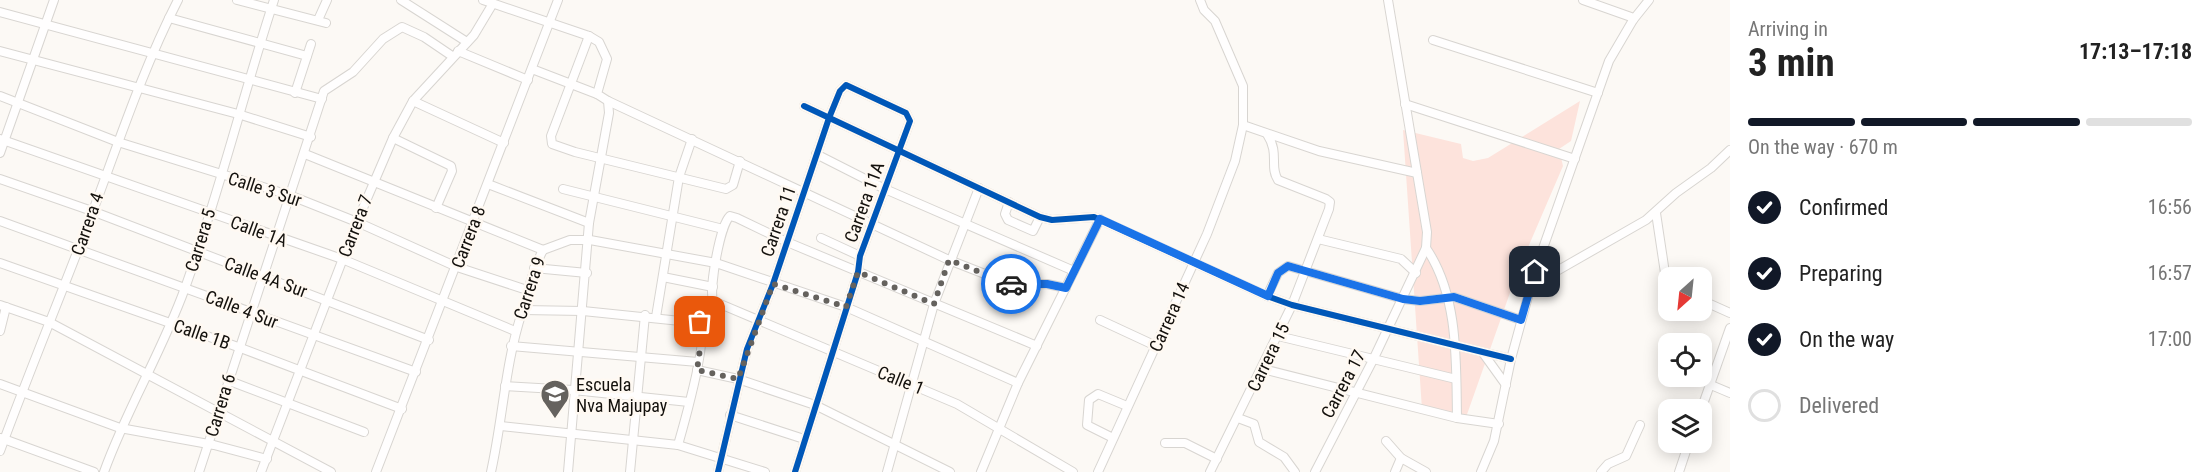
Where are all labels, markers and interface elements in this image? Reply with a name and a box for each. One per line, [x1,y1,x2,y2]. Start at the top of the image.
text: Arriving in [1748,17,1828,41]
text: 17:13–17:18 [2079,39,2192,64]
text: 3 min [1748,40,1835,86]
text: On the way · 670 m [1748,135,1898,159]
street label: Carrera 11A [840,158,888,245]
street label: Calle 3 Sur [226,167,305,211]
street label: Carrera 11 [756,183,800,259]
street label: Carrera 4 [67,190,108,258]
icon: check [1748,191,1781,224]
street label: Carrera 7 [334,192,376,260]
text: Confirmed [1799,195,1888,220]
text: 16:56 [2148,195,2192,219]
street label: Carrera 8 [447,203,489,271]
street label: Carrera 5 [180,206,220,274]
street label: Calle 1A [228,211,291,251]
pin [1509,246,1560,297]
street label: Calle 4A Sur [222,252,311,302]
street label: Carrera 9 [509,254,549,322]
courier [981,254,1041,314]
icon: home [1518,255,1551,288]
icon: check [1748,257,1781,290]
text: Preparing [1799,261,1883,286]
text: 16:57 [2148,261,2192,285]
north arrow [1658,267,1712,321]
map controls [1658,267,1712,453]
icon: car [995,268,1028,301]
street label: Carrera 14 [1144,279,1194,355]
street label: Calle 4 Sur [203,286,282,333]
pin [674,296,725,347]
icon: bag [683,305,716,338]
street label: Calle 1B [171,315,233,353]
street label: Carrera 15 [1242,319,1294,395]
icon: check [1748,323,1781,356]
text: On the way [1799,327,1894,352]
text: 17:00 [2148,327,2192,351]
button: locate [1658,333,1712,387]
street label: Carrera 17 [1316,346,1370,421]
street label: Calle 1 [875,361,927,399]
street label: Carrera 6 [200,371,240,439]
place label: Escuela Nva Majupay [576,374,668,416]
school or university icon: Escuela Nva Majupay [539,378,571,420]
text: Delivered [1799,393,1879,418]
button: layers [1658,399,1712,453]

